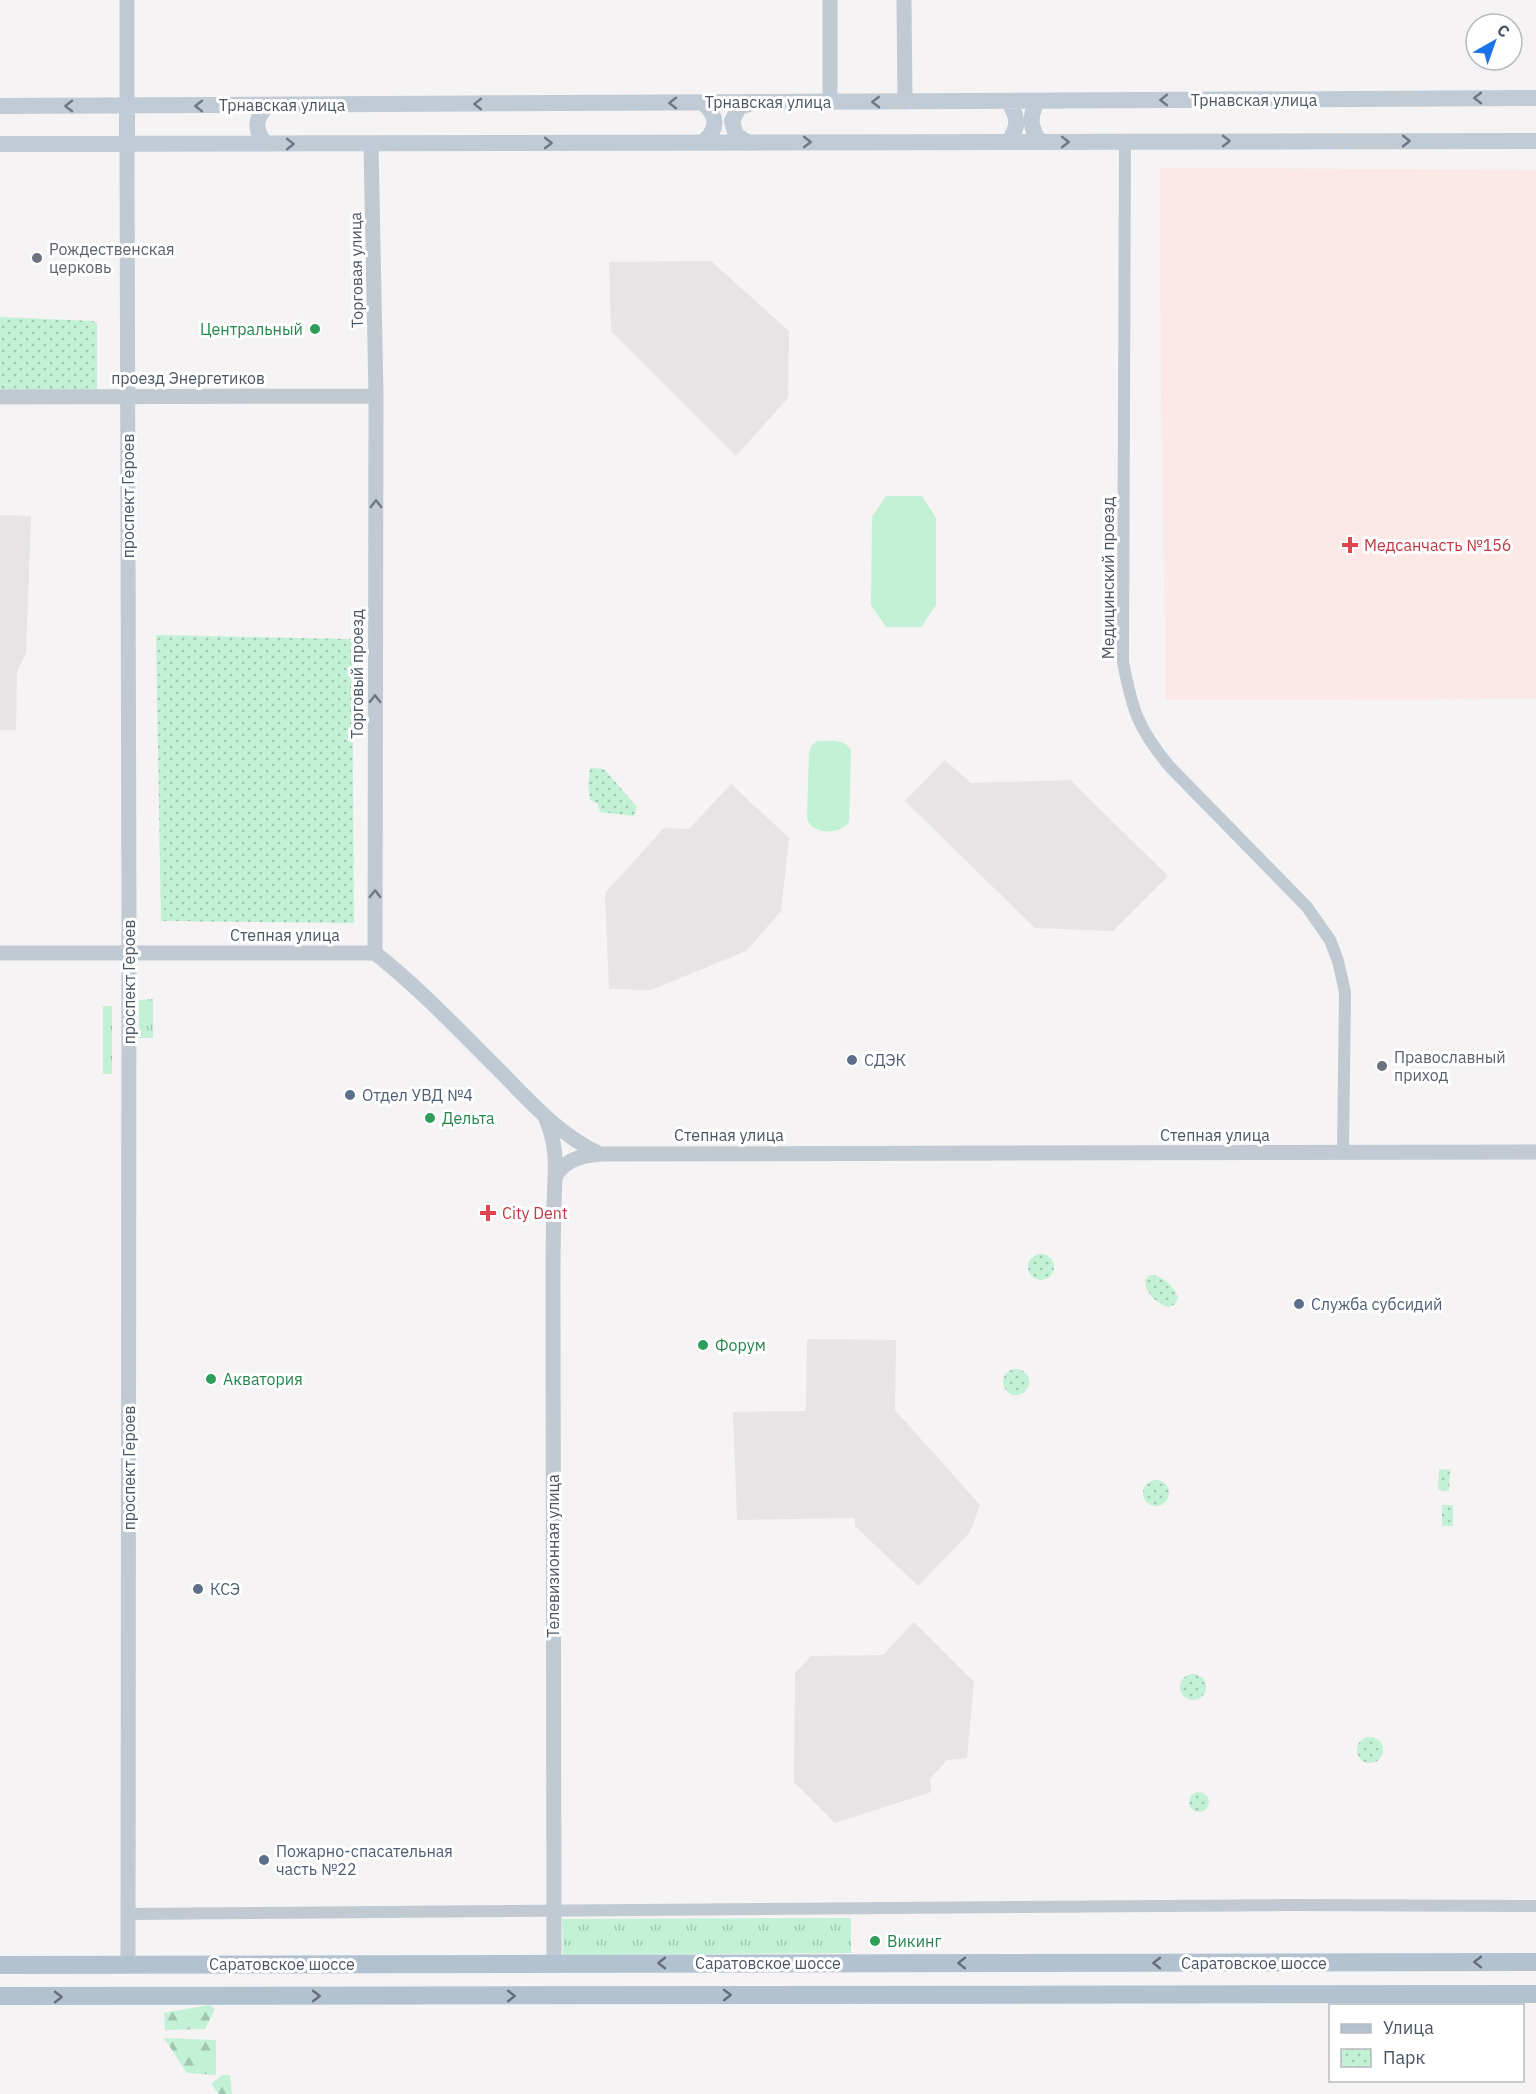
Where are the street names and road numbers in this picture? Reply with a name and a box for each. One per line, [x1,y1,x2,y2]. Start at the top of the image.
street label: Трнавская улица [1191,90,1318,110]
street label: Трнавская улица [705,92,832,112]
street label: Трнавская улица [219,95,346,115]
street label: Торговая улица [345,211,367,328]
street label: проезд Энергетиков [111,368,265,388]
street label: проспект Героев [118,434,138,558]
street label: Медицинский проезд [1098,496,1118,659]
street label: Торговый проезд [347,609,367,739]
street label: проспект Героев [119,920,139,1044]
street label: Степная улица [230,925,340,945]
street label: Степная улица [674,1125,784,1145]
street label: Степная улица [1160,1125,1270,1145]
street label: проспект Героев [119,1406,139,1530]
street label: Телевизионная улица [543,1474,563,1638]
street label: Саратовское шоссе [695,1953,841,1973]
street label: Саратовское шоссе [1181,1953,1327,1973]
street label: Саратовское шоссе [209,1954,355,1974]

